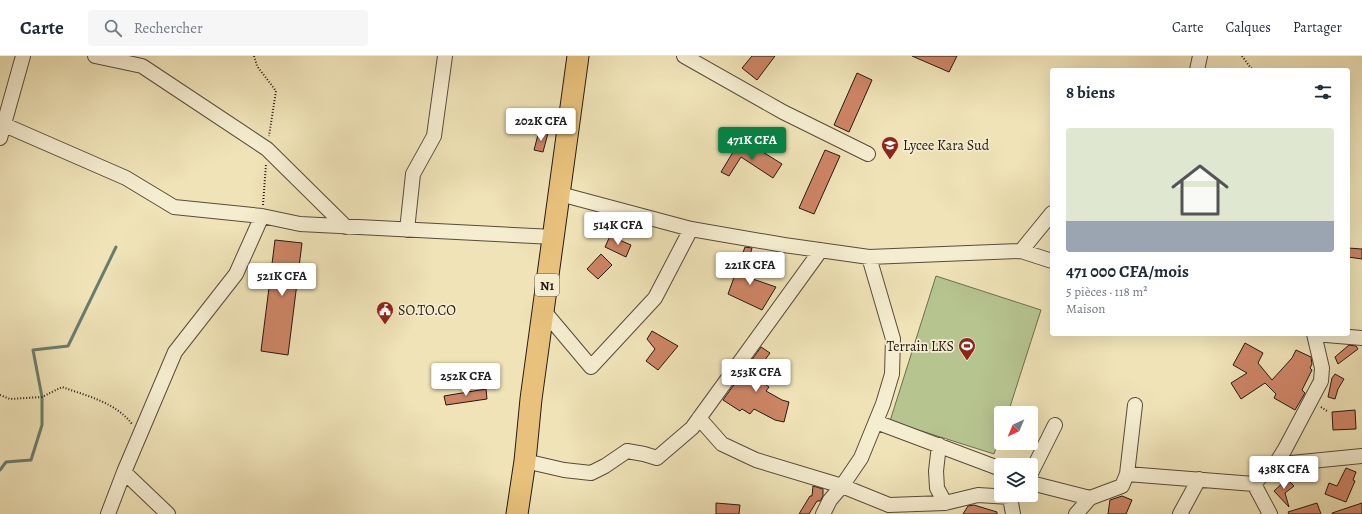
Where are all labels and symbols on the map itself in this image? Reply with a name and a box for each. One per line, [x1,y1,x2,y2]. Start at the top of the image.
pin: 202K CFA [500,108,582,142]
pin: 471K CFA [711,127,793,161]
school or university icon: Lycee Kara Sud [880,135,900,160]
place label: Lycee Kara Sud [903,136,990,155]
pin: 514K CFA [577,212,659,246]
pin: 221K CFA [709,252,791,286]
pin: 521K CFA [241,263,323,297]
road number: N1 [535,274,559,296]
public building icon: SO.TO.CO [375,300,395,325]
place label: SO.TO.CO [398,301,456,320]
sports icon: Terrain LKS [957,336,977,361]
place label: Terrain LKS [886,337,954,356]
pin: 253K CFA [715,359,797,393]
pin: 252K CFA [425,363,507,397]
north arrow [994,406,1038,450]
pin: 438K CFA [1243,456,1325,490]

